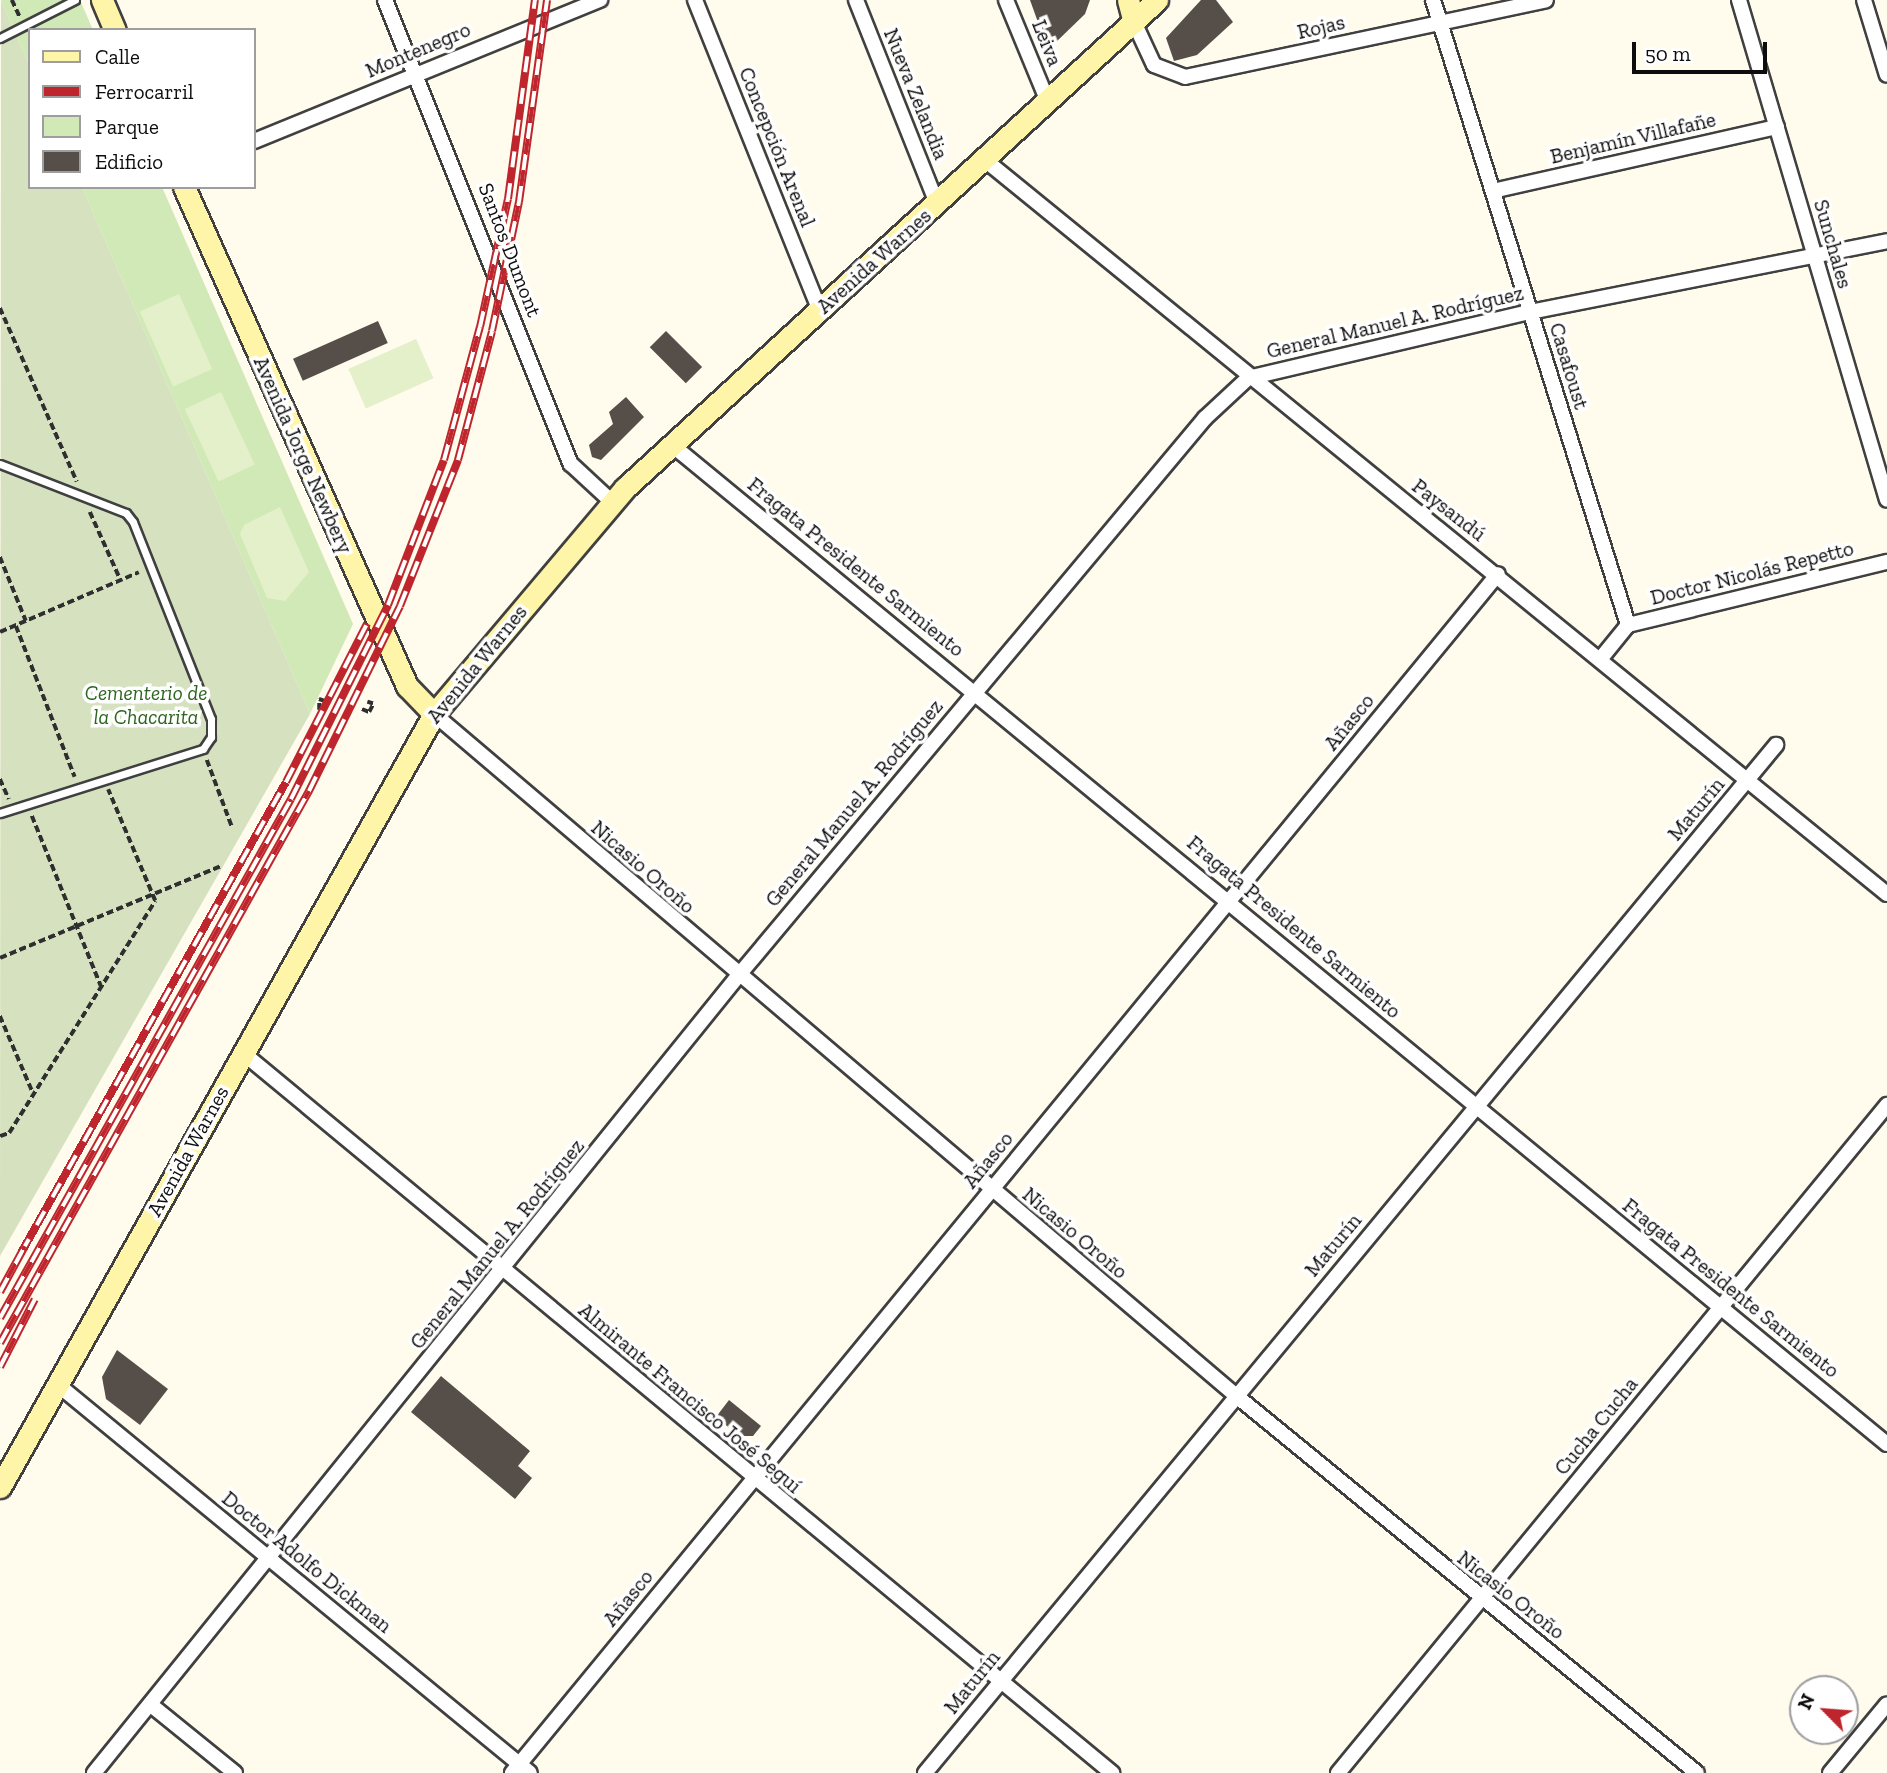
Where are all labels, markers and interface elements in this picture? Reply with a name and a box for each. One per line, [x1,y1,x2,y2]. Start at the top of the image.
street label: Rojas [1295,9,1347,45]
street label: Leiva [1026,16,1068,70]
street label: Montenegro [362,17,474,83]
street label: Nueva Zelandia [878,25,954,163]
legend [28,28,256,189]
scale bar [1635,28,1770,72]
text: 50 m [1645,41,1691,66]
text: Calle [95,44,140,69]
street label: Concepción Arenal [733,63,821,231]
text: Ferrocarril [95,79,194,104]
street label: Benjamín Villafañe [1547,107,1719,169]
text: Parque [95,114,159,139]
text: Edificio [95,149,163,174]
street label: Santos Dumont [473,180,547,320]
street label: Sunchales [1808,197,1858,291]
street label: Avenida Warnes [811,203,937,319]
street label: General Manuel A. Rodríguez [1264,280,1526,364]
street label: Casafoust [1544,320,1594,412]
street label: Avenida Jorge Newbery [248,352,358,558]
street label: Fragata Presidente Sarmiento [743,472,969,662]
street label: Paysandú [1407,473,1491,547]
street label: Doctor Nicolás Repetto [1648,535,1856,611]
street label: Avenida Warnes [421,599,533,729]
park label: Cementerio de la Chacarita [85,680,207,730]
street label: Añasco [1319,689,1379,755]
street label: General Manuel A. Rodríguez [760,694,948,912]
street label: Maturín [1662,772,1730,846]
street label: Nicasio Oroño [586,815,700,919]
street label: Fragata Presidente Sarmiento [1182,830,1406,1024]
street label: Avenida Warnes [142,1081,234,1221]
street label: Añasco [958,1127,1018,1193]
street label: General Manuel A. Rodríguez [404,1134,590,1354]
street label: Nicasio Oroño [1017,1182,1133,1284]
street label: Fragata Presidente Sarmiento [1618,1193,1844,1383]
street label: Maturín [1299,1208,1367,1282]
street label: Almirante Francisco José Seguí [573,1297,807,1499]
street label: Cucha Cucha [1549,1372,1643,1480]
street label: Doctor Adolfo Dickman [217,1485,397,1639]
street label: Nicasio Oroño [1452,1545,1570,1645]
street label: Añasco [598,1565,658,1631]
street label: Maturín [939,1645,1005,1719]
north arrow [1789,1675,1859,1745]
text: N [1793,1690,1820,1713]

